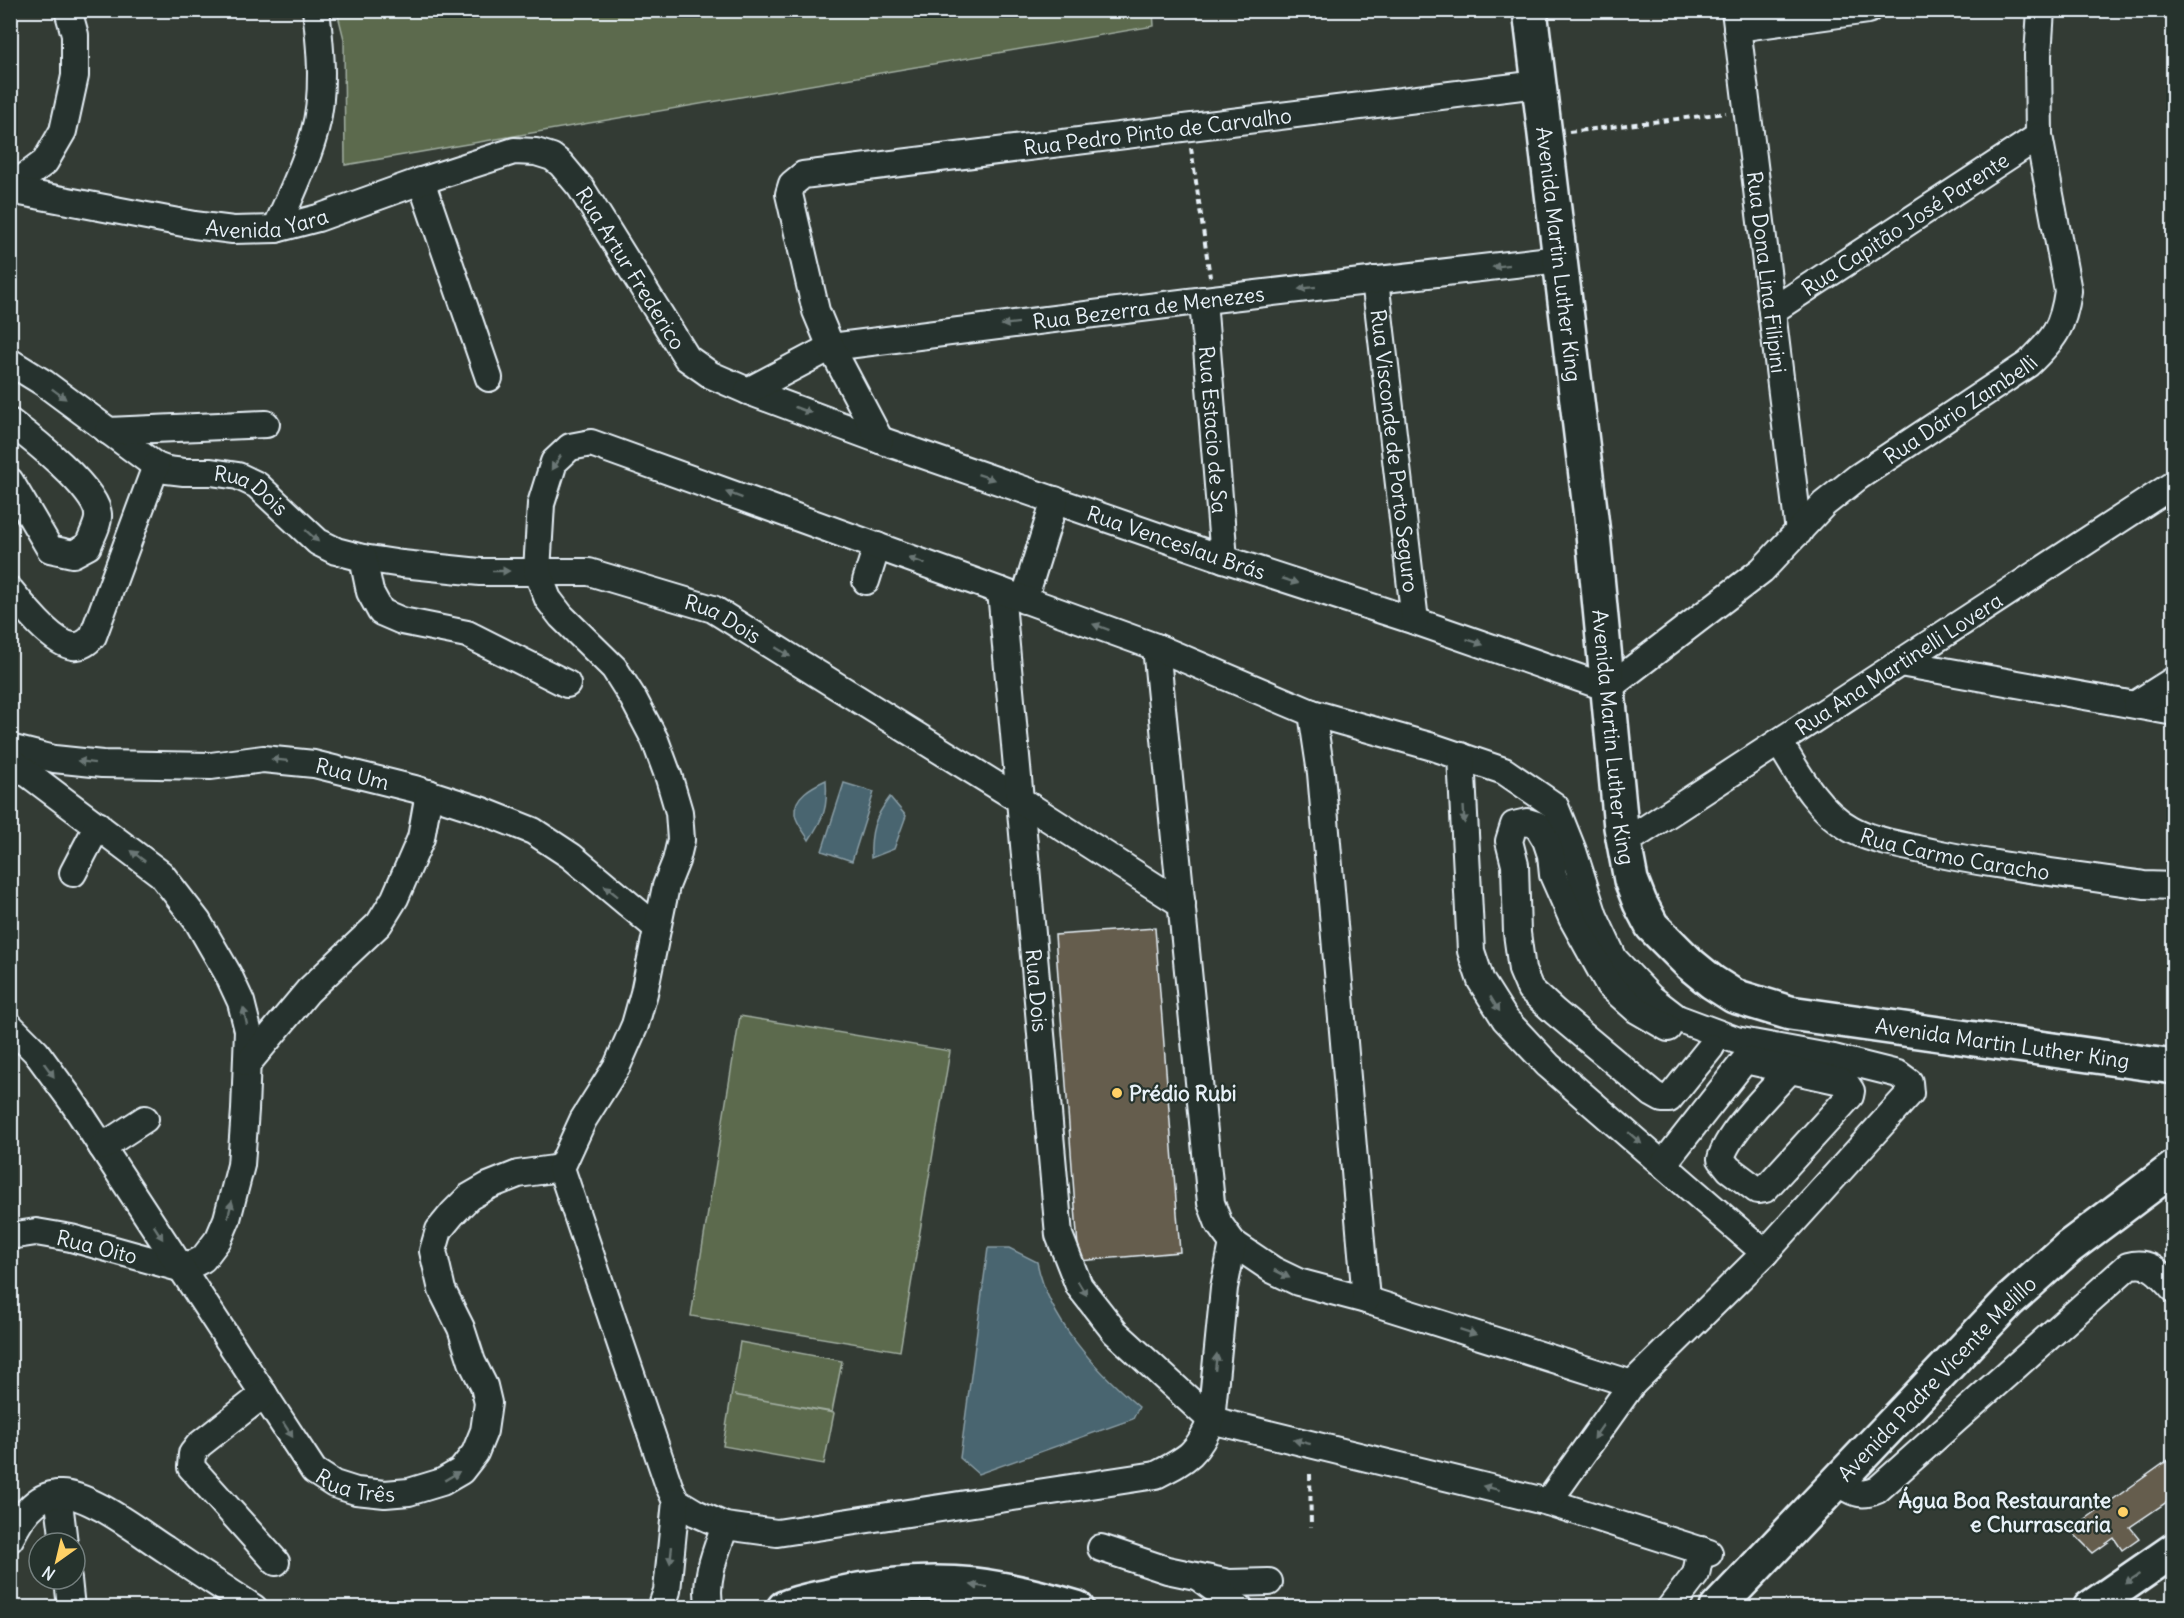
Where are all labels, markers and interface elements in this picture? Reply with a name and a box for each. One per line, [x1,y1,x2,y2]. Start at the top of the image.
street label: Rua Pedro Pinto de Carvalho [1022,101,1293,161]
street label: Avenida Martin Luther King [1531,125,1588,383]
street label: Rua Capitão José Parente [1796,146,2014,302]
street label: Rua Dona Lina Filipini [1741,170,1793,375]
street label: Rua Artur Frederico [570,182,692,355]
street label: Avenida Yara [204,202,332,244]
one-way arrow [1492,261,1511,271]
street label: Rua Bezerra de Menezes [1031,280,1266,335]
one-way arrow [1298,283,1317,293]
street label: Rua Visconde de Porto Seguro [1365,308,1425,594]
one-way arrow [1000,320,1019,329]
street label: Rua Estacio de Sa [1193,345,1234,514]
street label: Rua Dário Zambelli [1878,349,2043,470]
one-way arrow [51,388,67,400]
one-way arrow [794,406,812,416]
one-way arrow [551,455,562,472]
street label: Rua Dois [212,459,294,521]
one-way arrow [977,472,995,482]
one-way arrow [725,489,743,499]
street label: Rua Venceslau Brás [1084,499,1269,585]
one-way arrow [305,529,320,543]
one-way arrow [908,555,926,565]
one-way arrow [491,567,510,576]
one-way arrow [1281,577,1299,586]
street label: Rua Ana Martinelli Lovera [1790,586,2007,741]
street label: Rua Dois [681,588,766,649]
street label: Avenida Martin Luther King [1587,608,1641,867]
one-way arrow [1092,622,1110,632]
one-way arrow [1466,638,1484,648]
one-way arrow [775,647,791,658]
street label: Rua Um [313,751,392,796]
one-way arrow [270,755,289,765]
one-way arrow [76,758,95,767]
one-way arrow [1459,805,1468,824]
street label: Rua Carmo Caracho [1857,821,2052,885]
one-way arrow [131,851,146,863]
one-way arrow [604,885,619,898]
street label: Rua Dois [1020,948,1054,1033]
one-way arrow [1490,996,1501,1012]
one-way arrow [239,1007,249,1025]
street label: Avenida Martin Luther King [1873,1012,2131,1074]
one-way arrow [43,1061,55,1077]
place label: Prédio Rubi [1129,1080,1237,1107]
marker: Prédio Rubi [1110,1086,1124,1100]
one-way arrow [1627,1131,1642,1144]
one-way arrow [225,1200,235,1218]
street label: Rua Oito [54,1224,140,1270]
one-way arrow [152,1224,163,1240]
one-way arrow [1274,1270,1291,1279]
street label: Avenida Padre Vicente Melillo [1831,1270,2042,1487]
one-way arrow [1077,1280,1088,1296]
one-way arrow [1459,1328,1477,1338]
one-way arrow [1211,1352,1221,1371]
one-way arrow [282,1422,293,1438]
one-way arrow [1592,1424,1604,1440]
one-way arrow [1293,1437,1311,1447]
street label: Rua Três [311,1462,396,1507]
one-way arrow [444,1471,460,1482]
one-way arrow [1482,1483,1501,1492]
place label: Água Boa Restaurante e Churrascaria [1899,1486,2111,1538]
marker: Água Boa Restaurante e Churrascaria [2116,1505,2130,1519]
north arrow [27,1531,87,1591]
one-way arrow [666,1545,676,1564]
text: N [38,1562,59,1585]
one-way arrow [2124,1573,2140,1584]
one-way arrow [969,1582,988,1591]

